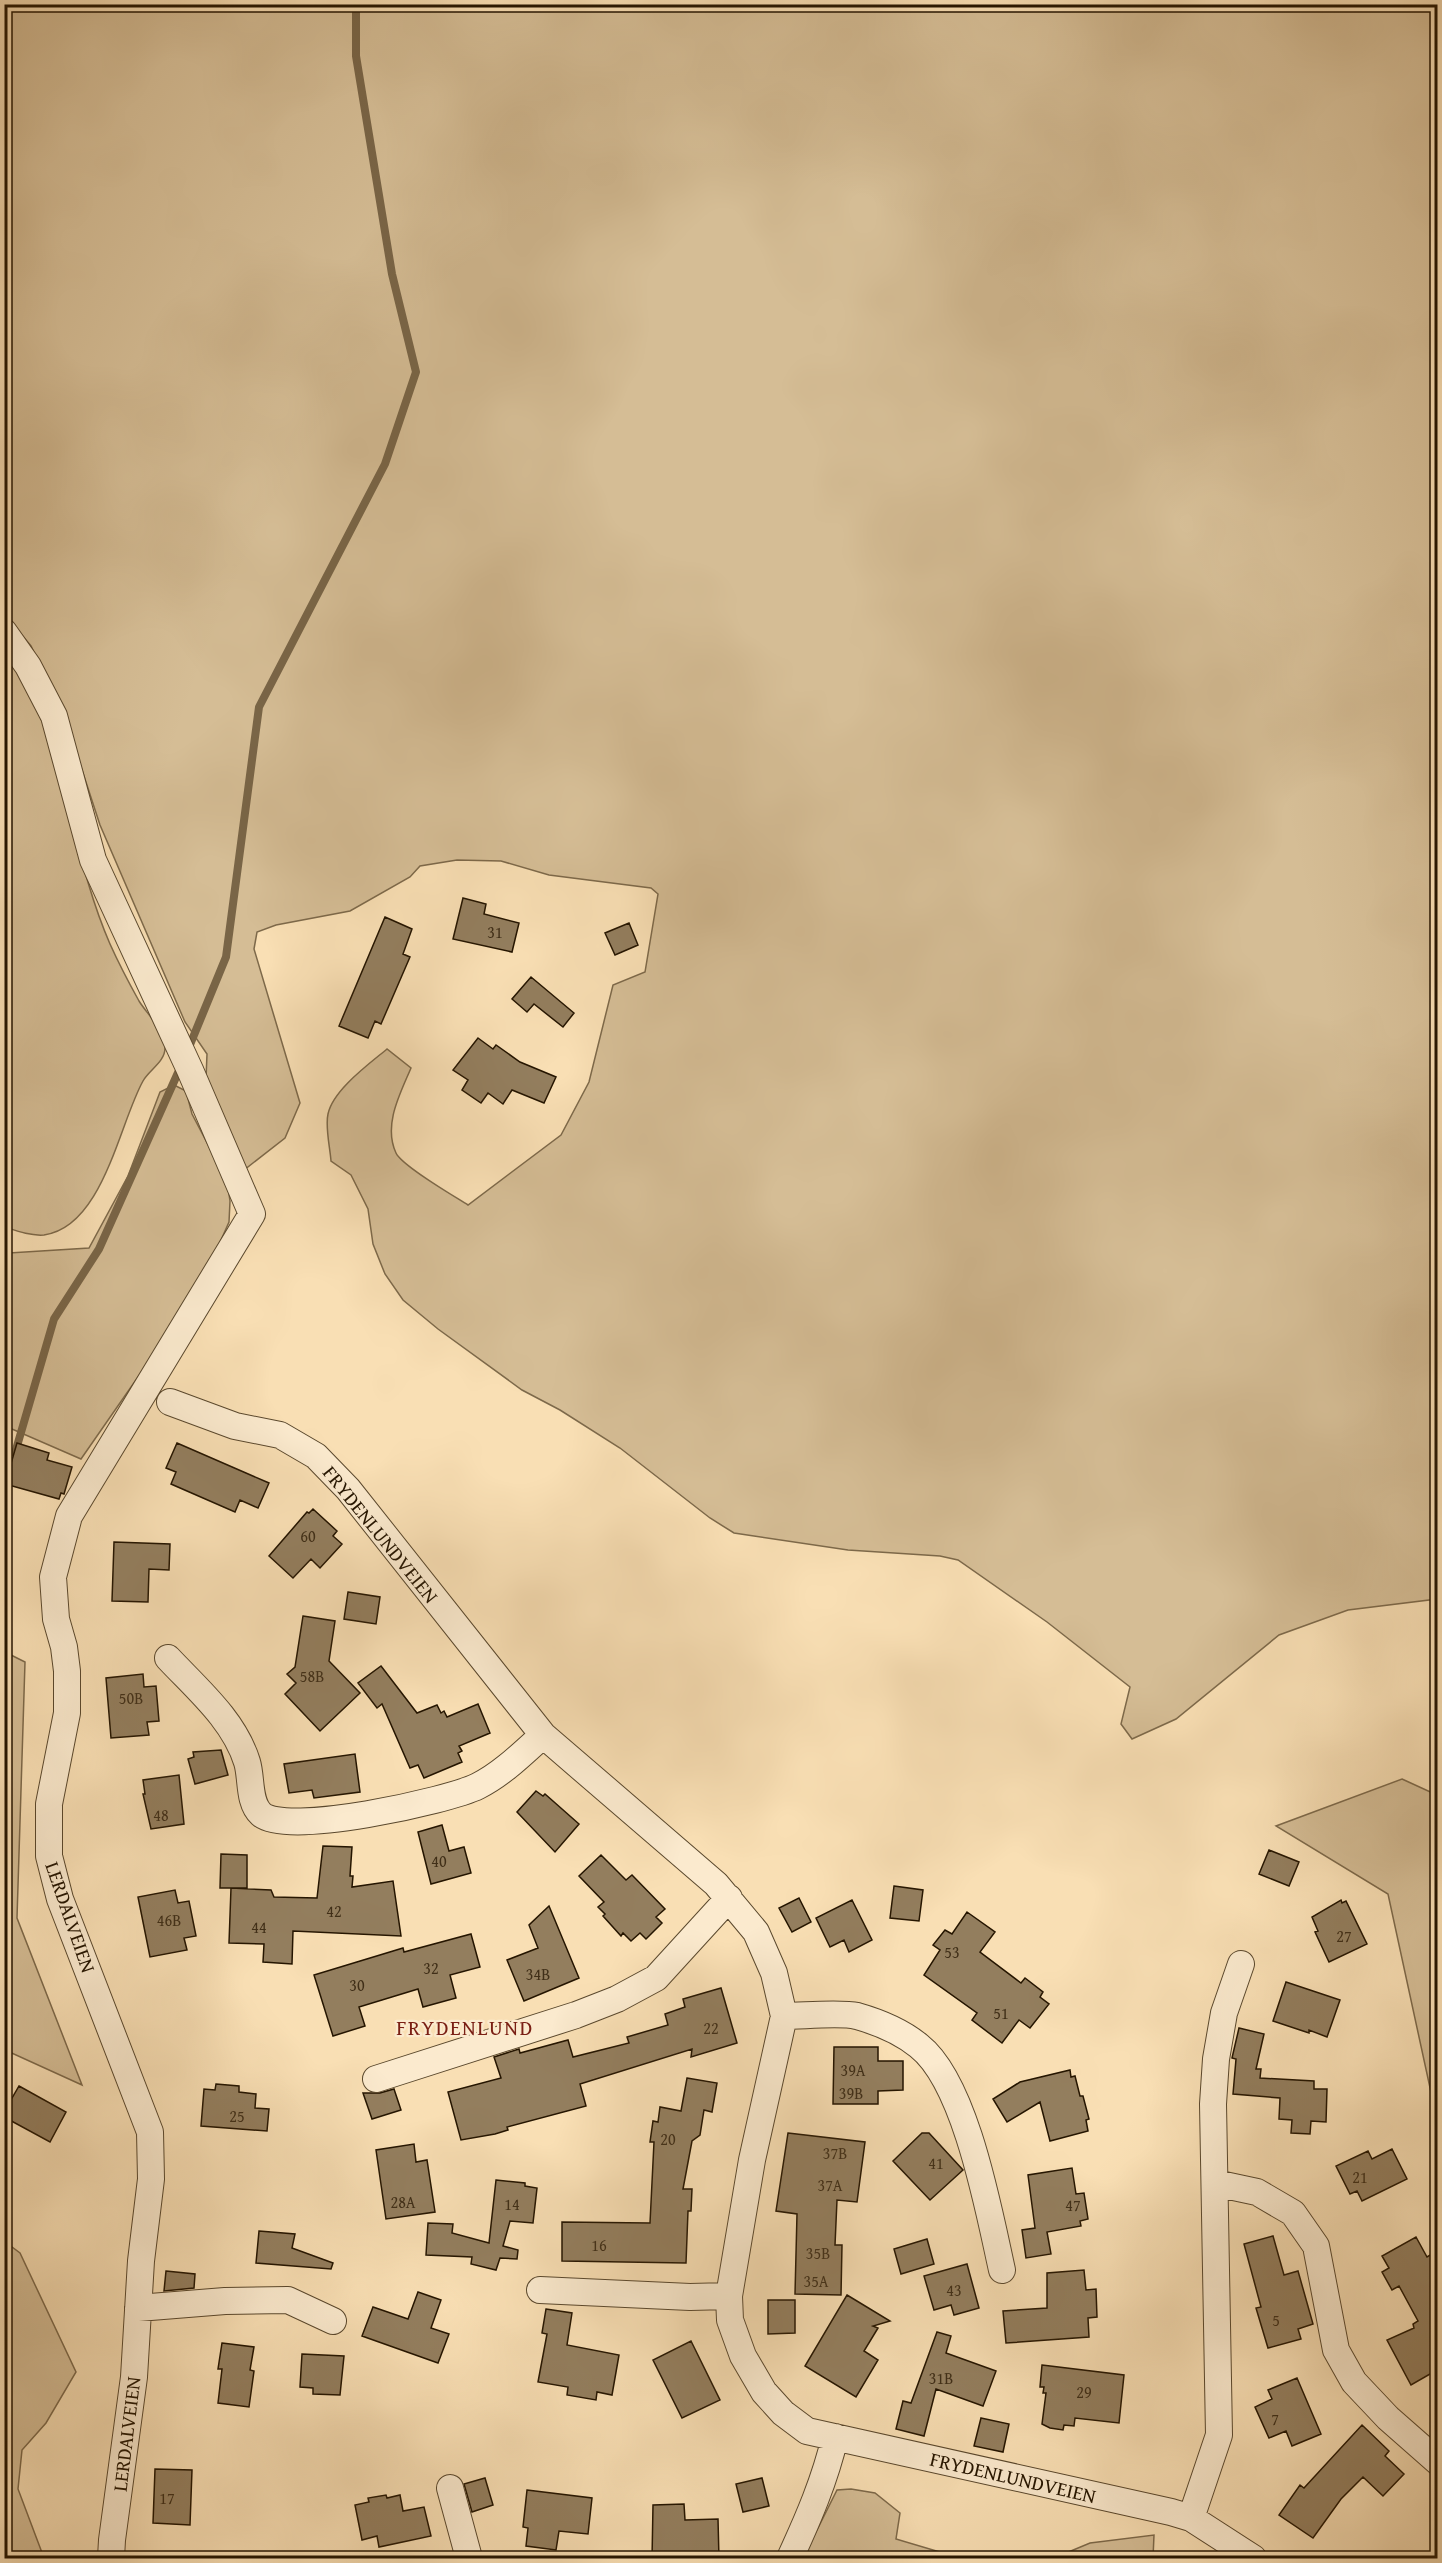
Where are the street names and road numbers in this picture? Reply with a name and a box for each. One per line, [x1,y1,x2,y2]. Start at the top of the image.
street label: FRYDENLUNDVEIEN [316,1459,446,1609]
street label: LERDALVEIEN [38,1858,104,1976]
street label: LERDALVEIEN [105,2375,147,2493]
street label: FRYDENLUNDVEIEN [927,2444,1099,2510]

